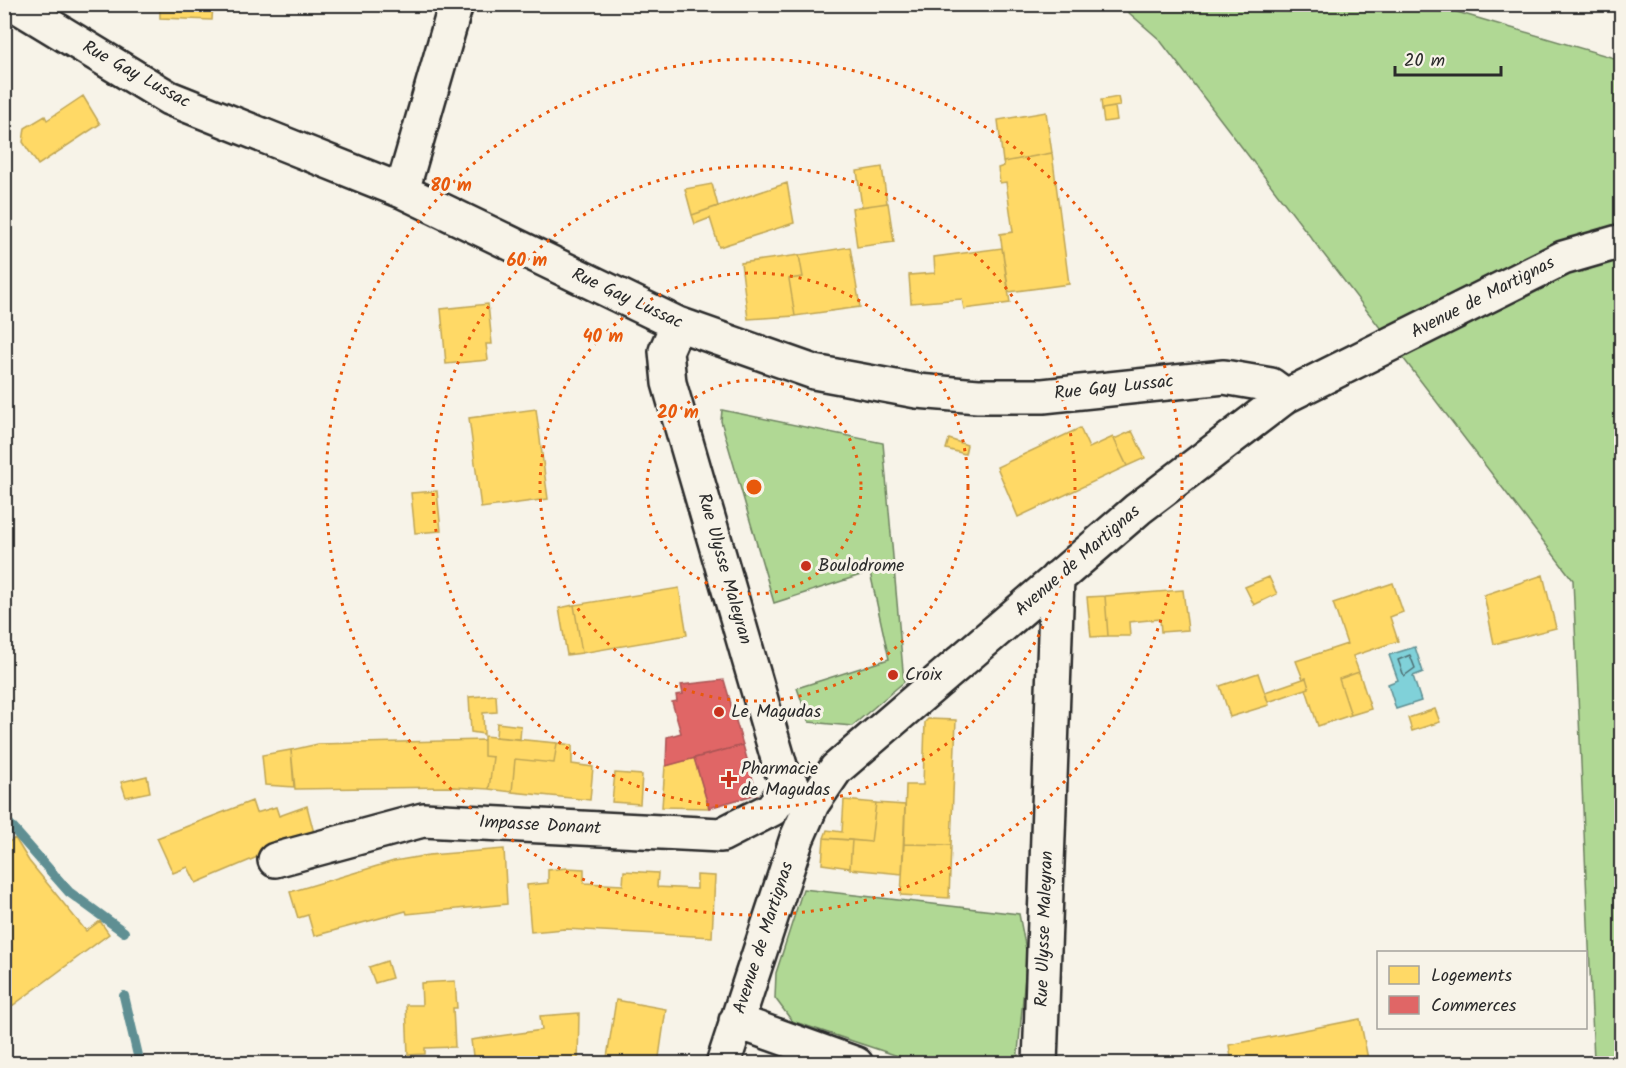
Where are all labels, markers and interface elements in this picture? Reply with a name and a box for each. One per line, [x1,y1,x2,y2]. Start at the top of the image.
street label: Rue Gay Lussac [77,33,195,117]
scale bar [1395,39,1502,77]
text: 20 m [1404,47,1445,76]
text: 80 m [430,172,472,201]
text: 60 m [507,247,548,276]
street label: Avenue de Martignas [1406,249,1561,347]
street label: Rue Gay Lussac [567,261,687,337]
text: 40 m [583,323,624,352]
street label: Rue Gay Lussac [1053,367,1175,409]
text: 20 m [657,399,699,428]
centre of rings [744,477,764,497]
street label: Rue Ulysse Maleyran [689,490,759,648]
street label: Avenue de Martignas [1009,498,1148,624]
place label: Boulodrome [818,552,904,581]
marker: Boulodrome [799,559,813,573]
place label: Croix [905,661,942,690]
marker: Croix [886,668,900,682]
place label: Le Magudas [731,698,821,727]
marker: Le Magudas [712,705,726,719]
place label: Pharmacie de Magudas [741,755,831,805]
marker: Pharmacie de Magudas [722,772,736,786]
street label: Impasse Donant [478,808,603,844]
street label: Rue Ulysse Maleyran [1028,850,1062,1008]
street label: Avenue de Martignas [726,858,802,1018]
legend [1377,951,1587,1029]
text: Logements [1431,962,1513,991]
text: Commerces [1431,992,1517,1021]

